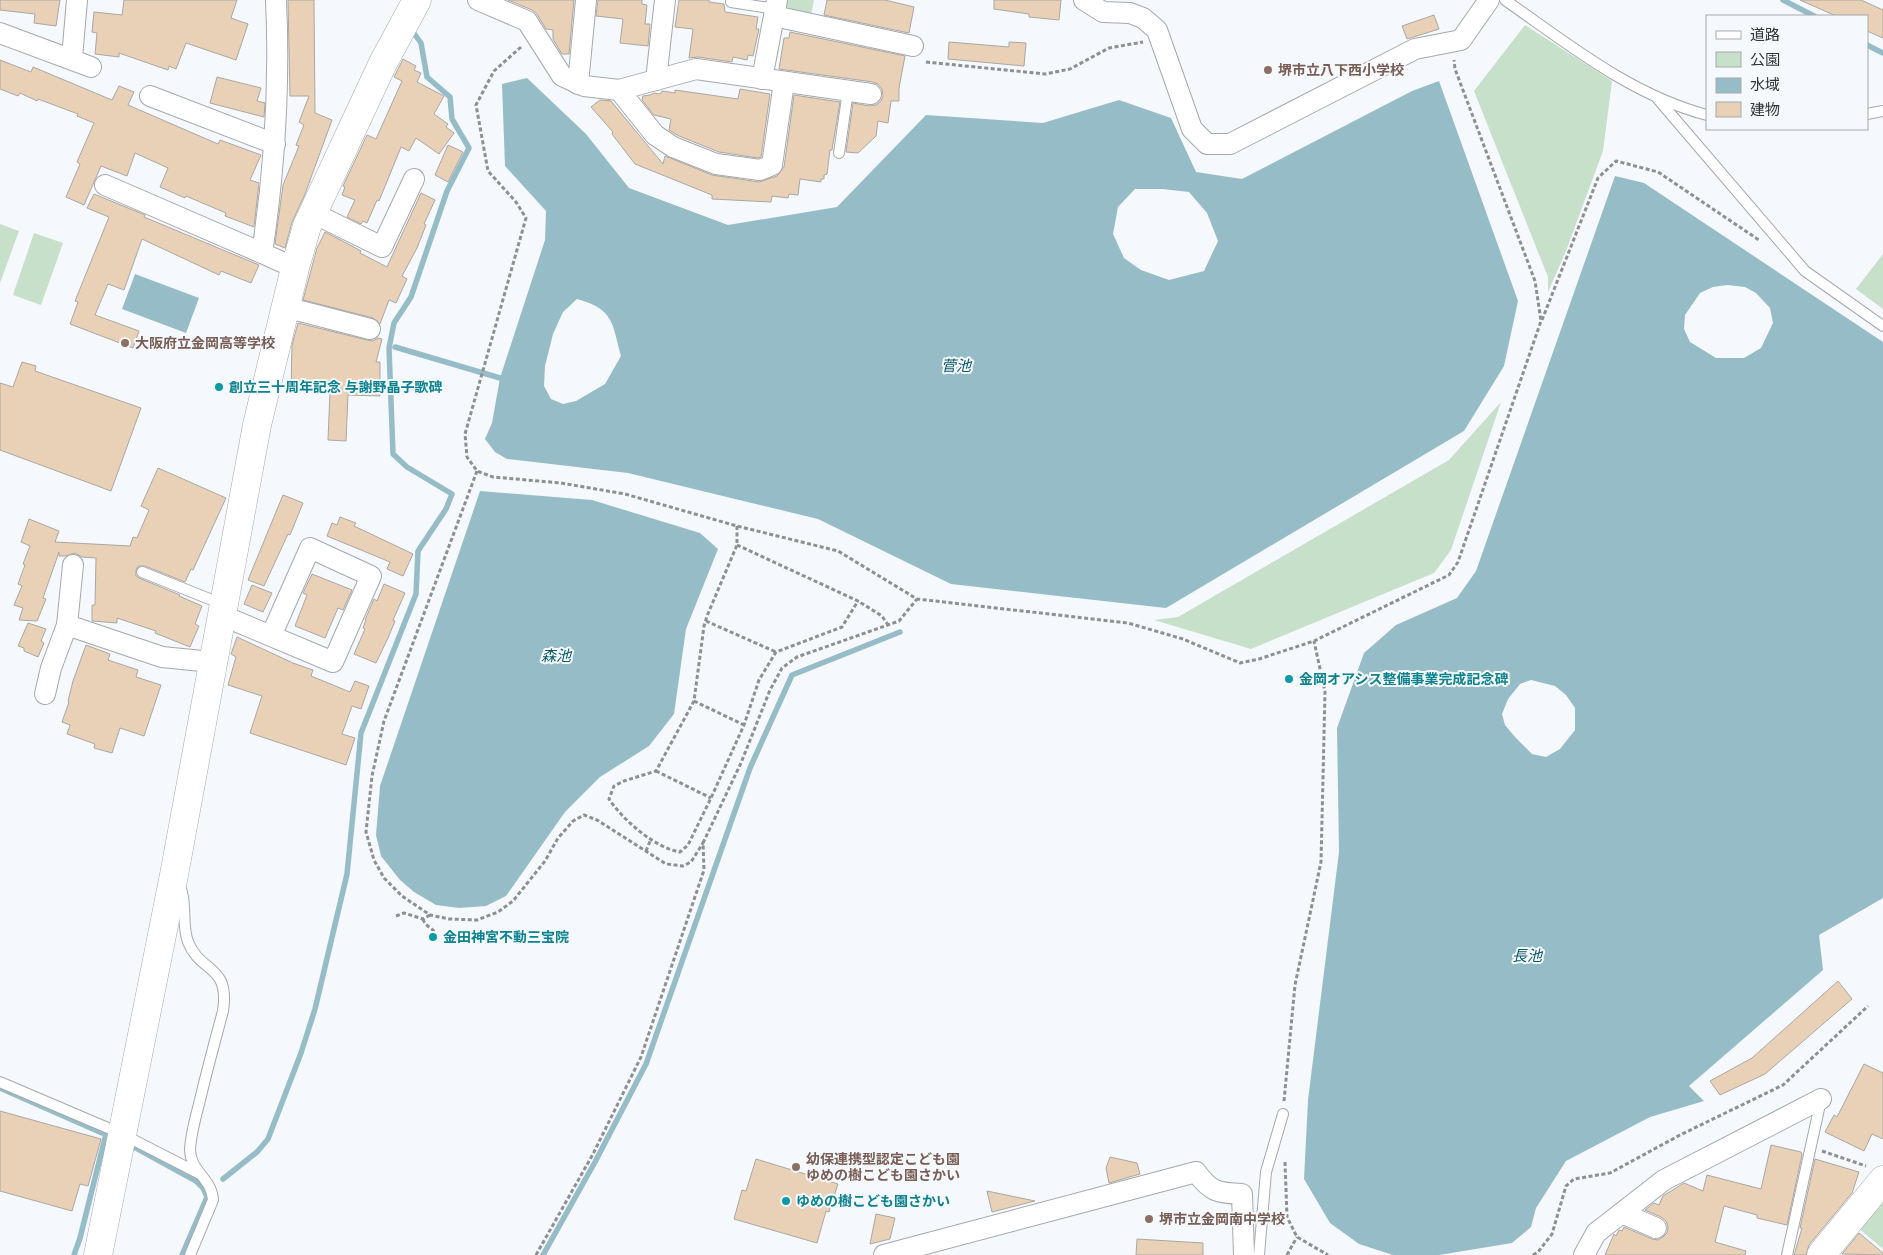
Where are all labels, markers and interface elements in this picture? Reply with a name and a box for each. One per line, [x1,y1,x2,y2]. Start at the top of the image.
legend [1706,15,1868,130]
text: 道路 [1750,27,1780,43]
text: 公園 [1750,52,1780,68]
place label: 堺市立八下西小学校 [1278,63,1404,78]
marker: 堺市立八下西小学校 [1262,64,1274,76]
text: 水域 [1750,77,1780,93]
text: 建物 [1750,102,1780,118]
place label: 大阪府立金岡高等学校 [135,335,275,351]
marker: 大阪府立金岡高等学校 [119,337,131,349]
water label: 菅池 [941,358,973,374]
place label: 創立三十周年記念 与謝野晶子歌碑 [229,379,443,395]
marker: 創立三十周年記念 与謝野晶子歌碑 [213,381,225,393]
water label: 森池 [541,648,573,664]
place label: 金岡オアシス整備事業完成記念碑 [1299,671,1508,687]
marker: 金岡オアシス整備事業完成記念碑 [1283,673,1295,685]
place label: 金田神宮不動三宝院 [443,929,569,945]
marker: 金田神宮不動三宝院 [427,931,439,943]
water label: 長池 [1512,948,1544,964]
place label: 幼保連携型認定こども園 ゆめの樹こども園さかい [806,1151,960,1183]
marker: 幼保連携型認定こども園 ゆめの樹こども園さかい [790,1161,802,1173]
place label: ゆめの樹こども園さかい [796,1193,950,1209]
marker: ゆめの樹こども園さかい [780,1195,792,1207]
place label: 堺市立金岡南中学校 [1159,1212,1285,1227]
marker: 堺市立金岡南中学校 [1143,1213,1155,1225]

